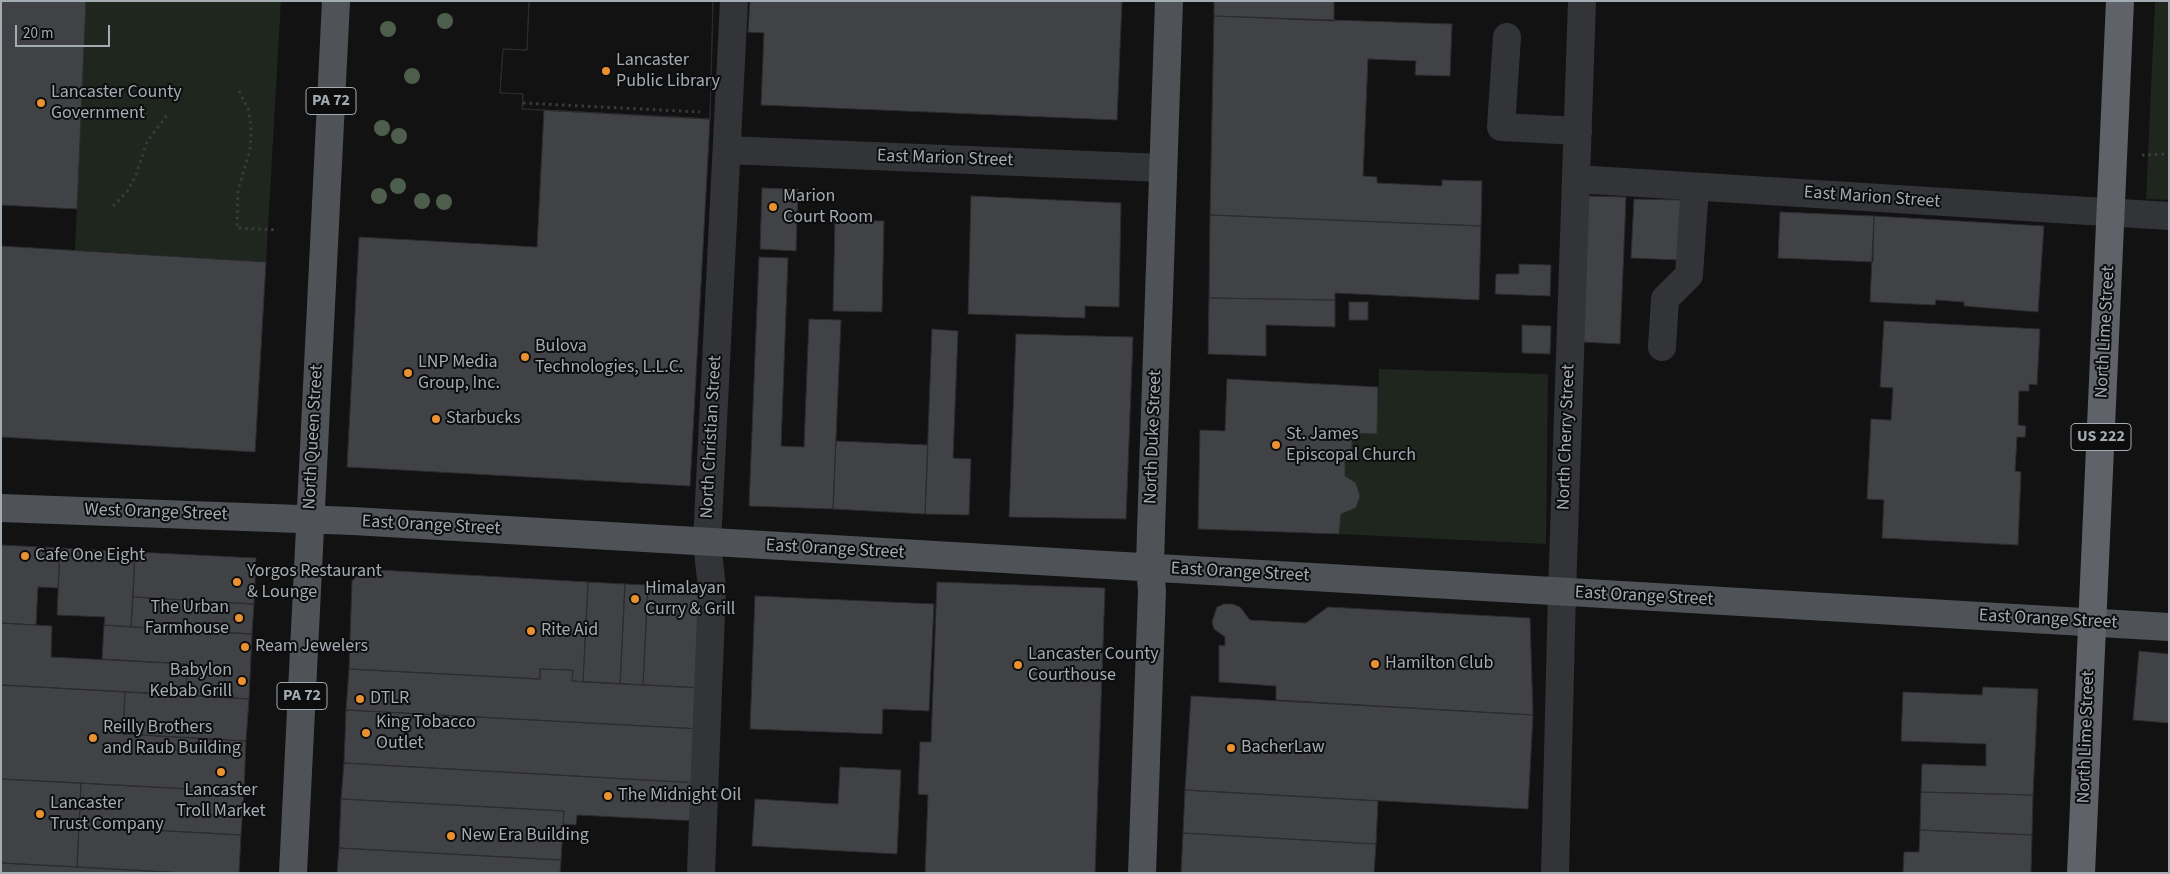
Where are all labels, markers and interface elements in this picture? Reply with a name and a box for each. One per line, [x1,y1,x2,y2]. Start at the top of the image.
scale bar [18,15,112,47]
text: 20 m [23,23,53,44]
place label: Lancaster Public Library [616,50,720,92]
marker: Lancaster Public Library [600,65,612,77]
place label: Lancaster County Government [51,82,182,125]
road number: PA 72 [306,88,356,114]
marker: Lancaster County Government [35,97,47,109]
street label: East Marion Street [876,146,1014,172]
street label: East Marion Street [1803,182,1941,214]
place label: Marion Court Room [783,186,873,228]
marker: Marion Court Room [767,201,779,213]
street label: North Lime Street [2092,265,2120,399]
place label: Bulova Technologies, L.L.C. [535,336,684,378]
marker: Bulova Technologies, L.L.C. [519,351,531,363]
place label: LNP Media Group, Inc. [418,352,500,394]
street label: North Christian Street [697,355,727,519]
street label: North Queen Street [299,364,329,510]
street label: North Cherry Street [1554,364,1580,510]
marker: LNP Media Group, Inc. [402,367,414,379]
street label: North Duke Street [1141,370,1167,504]
place label: Starbucks [446,408,521,430]
marker: Starbucks [430,413,442,425]
place label: St. James Episcopal Church [1286,424,1416,466]
road number: US 222 [2071,424,2131,451]
marker: St. James Episcopal Church [1270,439,1282,451]
street label: West Orange Street [84,500,228,526]
street label: East Orange Street [361,512,501,540]
street label: East Orange Street [765,536,905,564]
place label: Cafe One Eight [35,545,145,567]
marker: Cafe One Eight [19,550,31,562]
street label: East Orange Street [1170,559,1310,587]
place label: Yorgos Restaurant & Lounge [247,561,382,604]
marker: Yorgos Restaurant & Lounge [231,576,243,588]
place label: Himalayan Curry & Grill [645,578,735,620]
street label: East Orange Street [1574,583,1714,611]
marker: Himalayan Curry & Grill [629,593,641,605]
place label: The Urban Farmhouse [145,597,229,640]
street label: East Orange Street [1978,606,2118,634]
marker: The Urban Farmhouse [233,612,245,624]
place label: Rite Aid [541,620,598,642]
marker: Rite Aid [525,625,537,637]
place label: Ream Jewelers [255,636,368,658]
marker: Ream Jewelers [239,641,251,653]
place label: Lancaster County Courthouse [1028,644,1159,686]
place label: Hamilton Club [1385,653,1493,675]
marker: Hamilton Club [1369,658,1381,670]
marker: Lancaster County Courthouse [1012,659,1024,671]
place label: Babylon Kebab Grill [149,660,232,702]
street label: North Lime Street [2074,670,2100,804]
marker: Babylon Kebab Grill [236,675,248,687]
road number: PA 72 [277,682,327,709]
place label: DTLR [370,688,409,710]
marker: DTLR [354,693,366,705]
place label: King Tobacco Outlet [376,712,476,754]
place label: Reilly Brothers and Raub Building [103,717,241,760]
marker: King Tobacco Outlet [360,727,372,739]
marker: Reilly Brothers and Raub Building [87,732,99,744]
place label: BacherLaw [1241,737,1325,759]
marker: BacherLaw [1225,742,1237,754]
marker: Lancaster Troll Market [215,766,227,778]
place label: Lancaster Troll Market [176,780,266,822]
place label: The Midnight Oil [618,785,741,807]
marker: The Midnight Oil [602,790,614,802]
place label: Lancaster Trust Company [50,793,164,836]
marker: Lancaster Trust Company [34,808,46,820]
place label: New Era Building [461,825,589,847]
marker: New Era Building [445,830,457,842]

